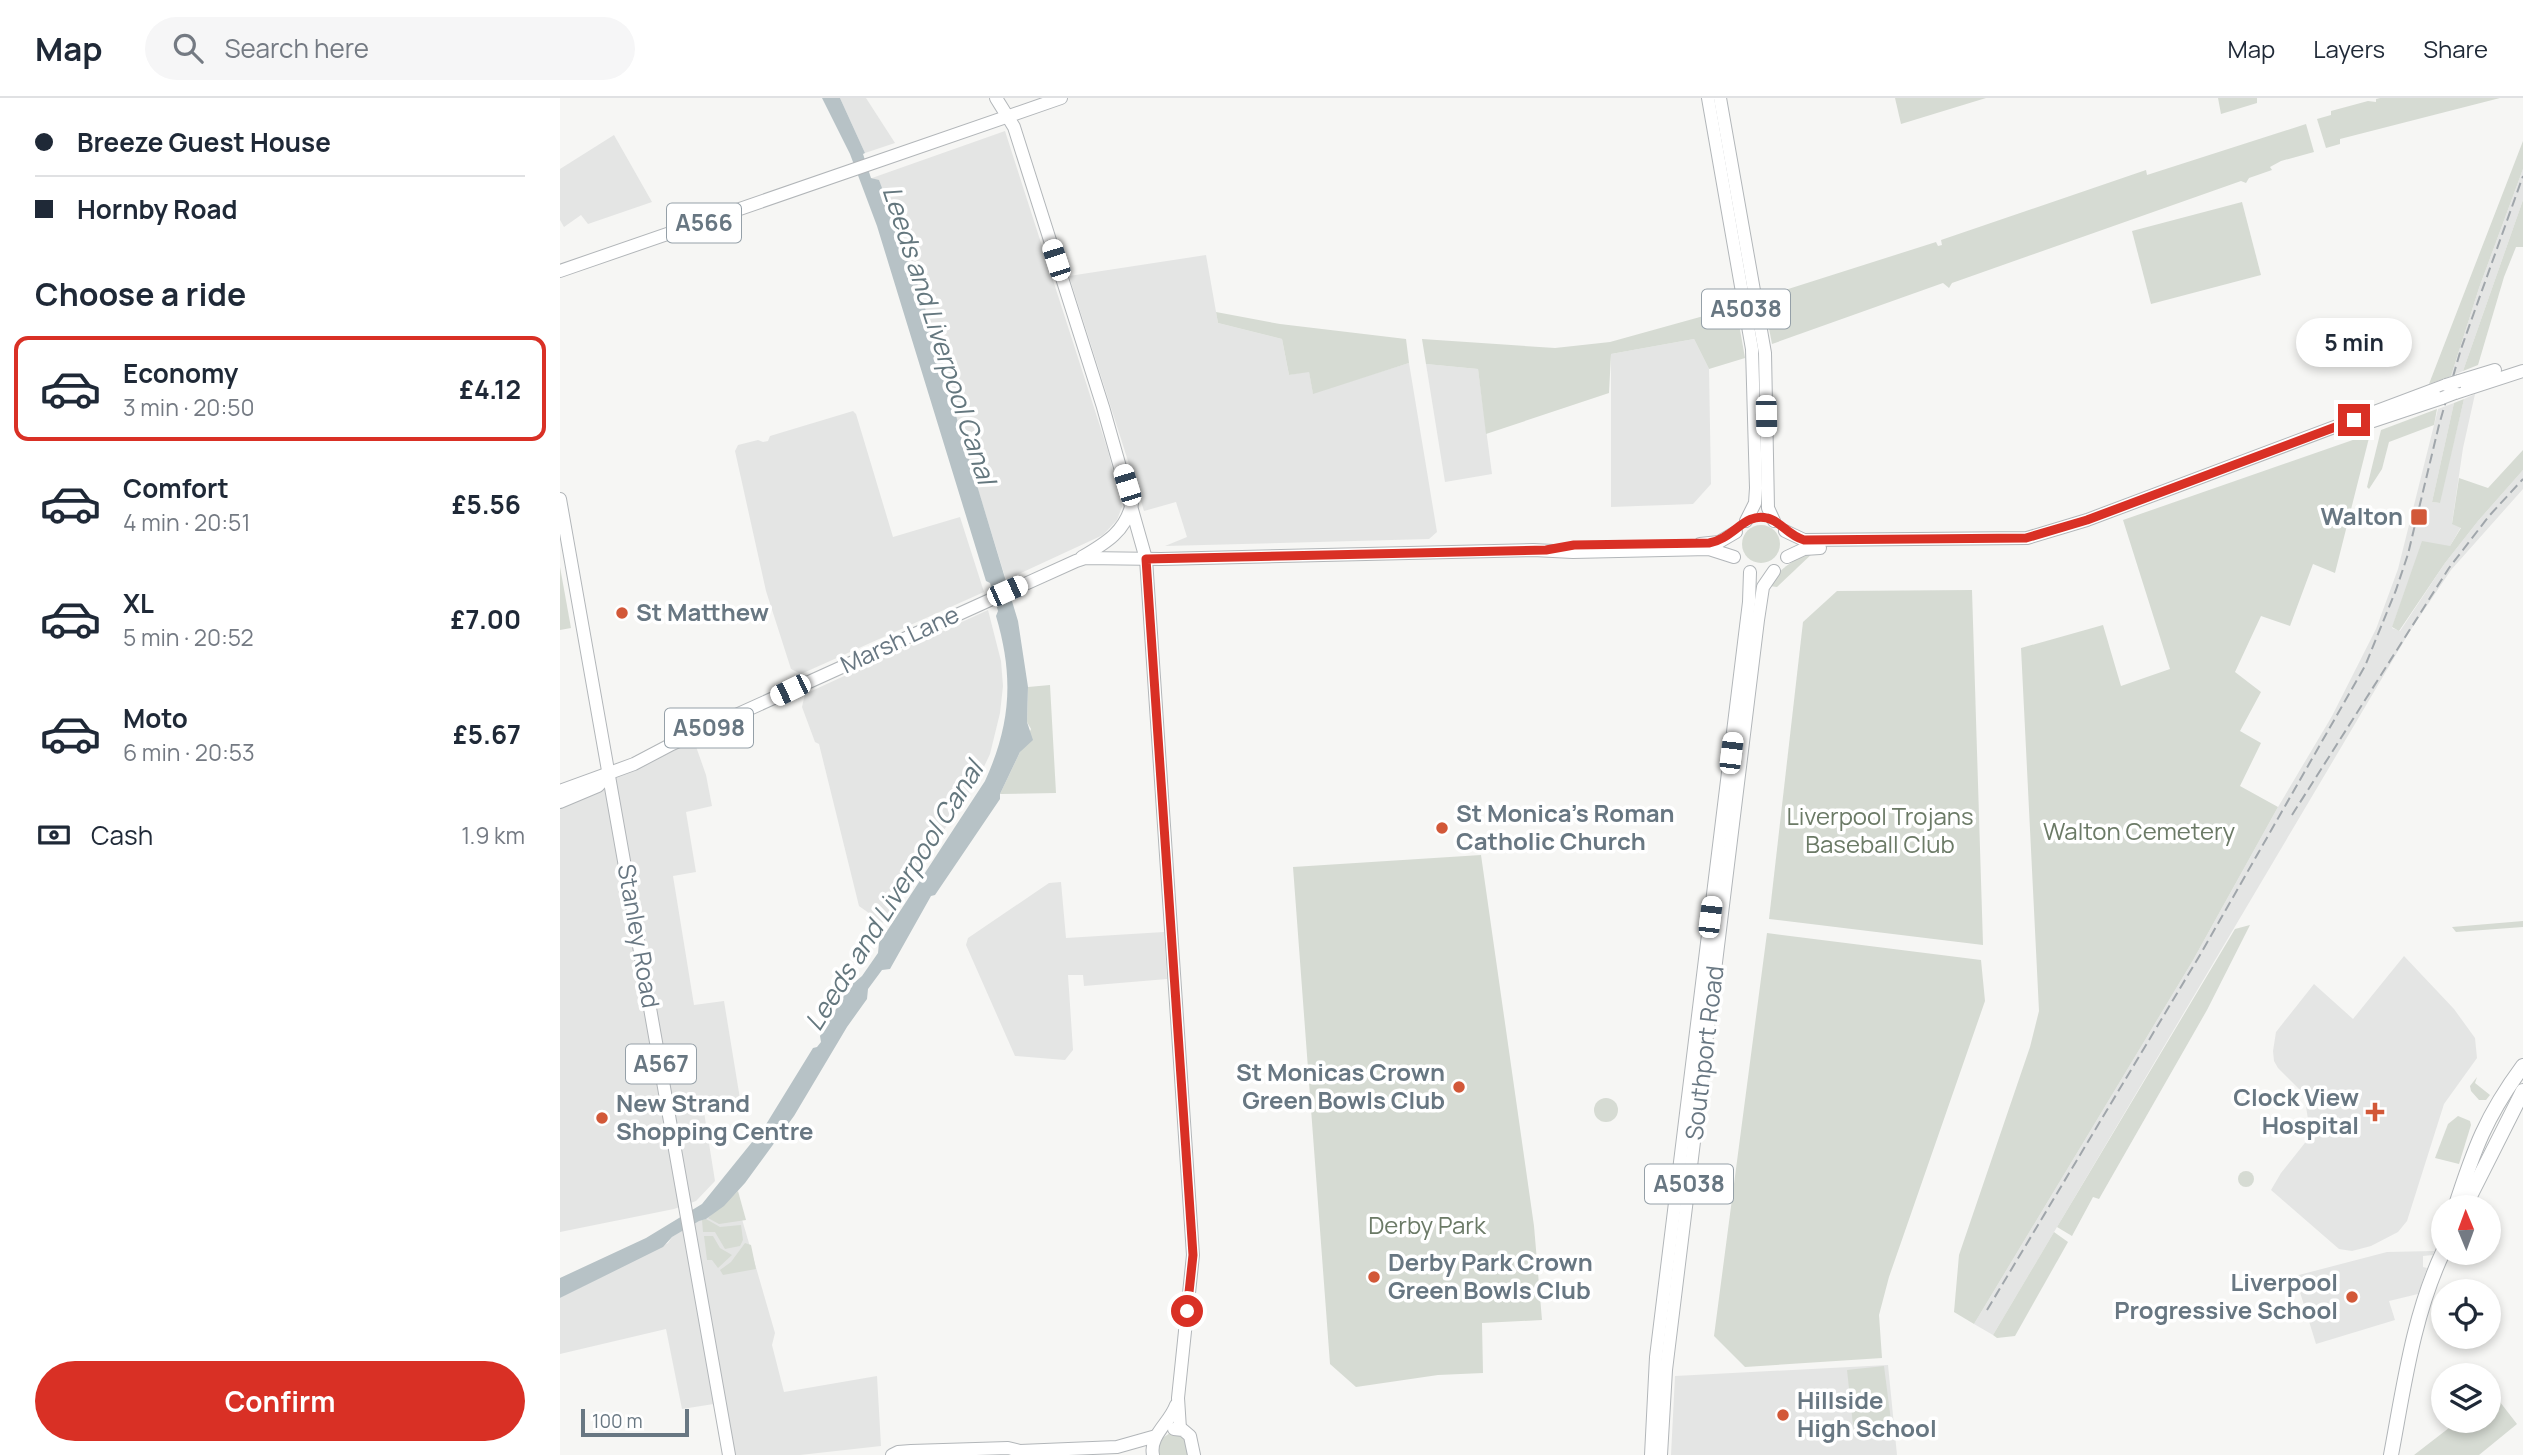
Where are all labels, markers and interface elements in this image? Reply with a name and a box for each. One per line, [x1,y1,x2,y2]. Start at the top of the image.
search box [145,17,635,80]
text: Map [35,26,103,71]
icon: search [169,29,207,67]
text: Search here [225,30,369,66]
text: Map [2228,32,2275,65]
text: Layers [2313,32,2385,65]
text: Share [2423,32,2488,65]
text: Breeze Guest House [77,124,331,160]
water label: Leeds and Liverpool Canal [875,181,1006,491]
text: Hornby Road [77,191,238,227]
road number: A566 [667,204,741,242]
car [1040,237,1073,283]
text: Choose a ride [35,272,246,316]
road number: A5038 [1702,290,1790,328]
callout: 5 min [2296,318,2412,368]
text: 5 min [2324,326,2384,358]
text: Economy [123,355,238,391]
icon: car [39,357,102,420]
text: £4.12 [459,371,521,407]
text: 3 min · 20:50 [123,391,255,423]
car [1756,395,1777,437]
route end [2338,404,2370,436]
car [1111,462,1144,508]
text: Comfort [123,470,229,506]
icon: car [39,472,102,535]
text: £5.56 [452,486,521,522]
place label: Walton [2321,499,2403,532]
text: 4 min · 20:51 [123,506,250,538]
marker: Walton [2409,507,2429,527]
car [984,573,1031,609]
text: XL [123,585,154,621]
icon: car [39,587,102,650]
place label: St Matthew [636,595,769,628]
street label: Marsh Lane [835,597,964,680]
text: £7.00 [451,601,521,637]
marker: St Matthew [614,605,630,621]
text: 5 min · 20:52 [123,621,254,653]
car [767,671,814,709]
text: Moto [123,700,188,736]
icon: car [39,702,102,765]
road number: A5098 [665,708,753,748]
text: £5.67 [453,716,521,752]
car [1719,731,1744,775]
text: 6 min · 20:53 [123,736,255,768]
water label: Leeds and Liverpool Canal [795,751,992,1037]
place label: St Monica's Roman Catholic Church [1456,796,1675,857]
park label: Liverpool Trojans Baseball Club [1786,799,1974,860]
park label: Walton Cemetery [2043,814,2235,847]
icon: cash [35,816,73,854]
text: Cash [91,817,153,853]
text: 1.9 km [461,819,525,851]
marker: St Monica's Roman Catholic Church [1434,820,1450,836]
street label: Stanley Road [611,861,668,1010]
car [1698,895,1723,939]
street label: Southport Road [1676,964,1731,1142]
road number: A567 [626,1044,696,1084]
place label: St Monicas Crown Green Bowls Club [1236,1055,1445,1116]
marker: St Monicas Crown Green Bowls Club [1451,1079,1467,1095]
place label: Clock View Hospital [2233,1080,2359,1141]
place label: New Strand Shopping Centre [616,1086,814,1147]
marker: Clock View Hospital [2365,1102,2385,1122]
marker: New Strand Shopping Centre [594,1110,610,1126]
road number: A5038 [1645,1164,1733,1204]
north arrow [2431,1195,2501,1265]
map controls [2431,1195,2501,1433]
park label: Derby Park [1368,1208,1487,1241]
place label: Derby Park Crown Green Bowls Club [1388,1245,1593,1306]
place label: Liverpool Progressive School [2114,1265,2338,1326]
marker: Derby Park Crown Green Bowls Club [1366,1269,1382,1285]
button: locate [2431,1279,2501,1349]
marker: Liverpool Progressive School [2344,1289,2360,1305]
route start [1171,1295,1203,1327]
button: Confirm [35,1361,525,1441]
button: layers [2431,1363,2501,1433]
place label: Hillside High School [1797,1383,1937,1444]
scale bar [581,1406,690,1438]
marker: Hillside High School [1775,1407,1791,1423]
text: 100 m [592,1408,643,1434]

